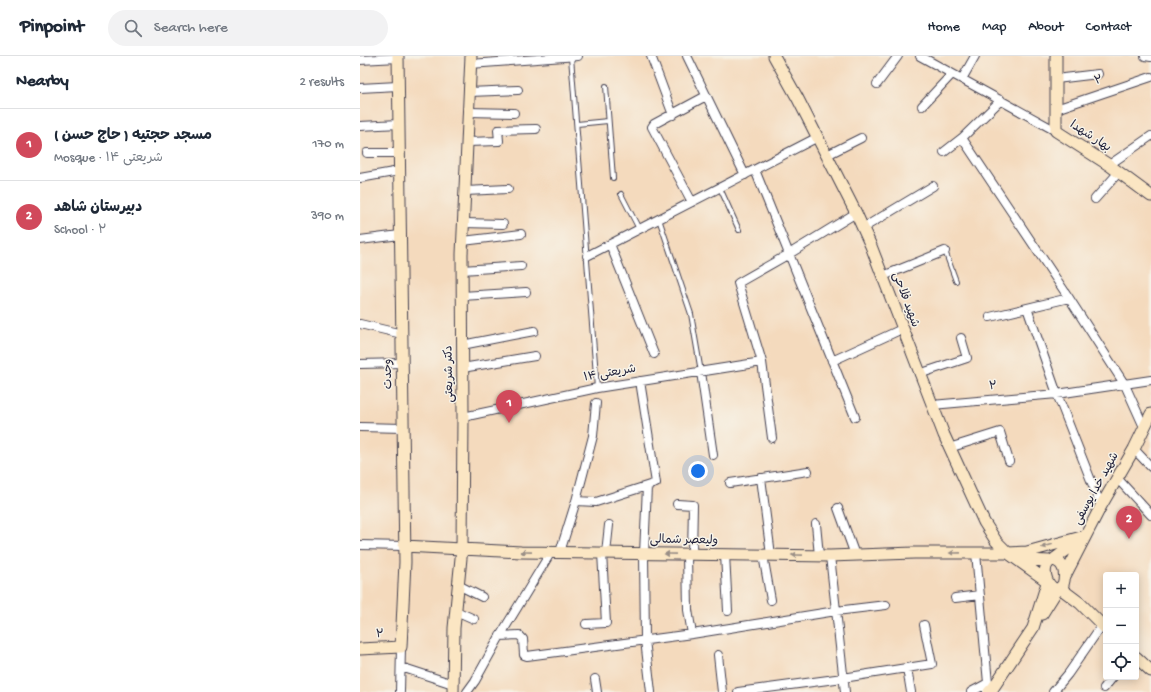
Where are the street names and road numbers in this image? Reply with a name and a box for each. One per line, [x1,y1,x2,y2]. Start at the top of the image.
street label: ۲ [1093,73,1105,89]
street label: بهار شهدا [1067,119,1113,155]
street label: شهید فلاحی [889,270,921,330]
street label: دکتر شریعتی [443,345,457,403]
street label: وحدت [382,359,396,389]
street label: شریعتی ۱۴ [583,363,637,385]
street label: ۲ [988,380,998,394]
street label: شهید خدا یوسفی [1070,450,1123,528]
street label: ولیعصر شمالی [650,533,718,549]
street label: ۲ [376,628,384,642]

